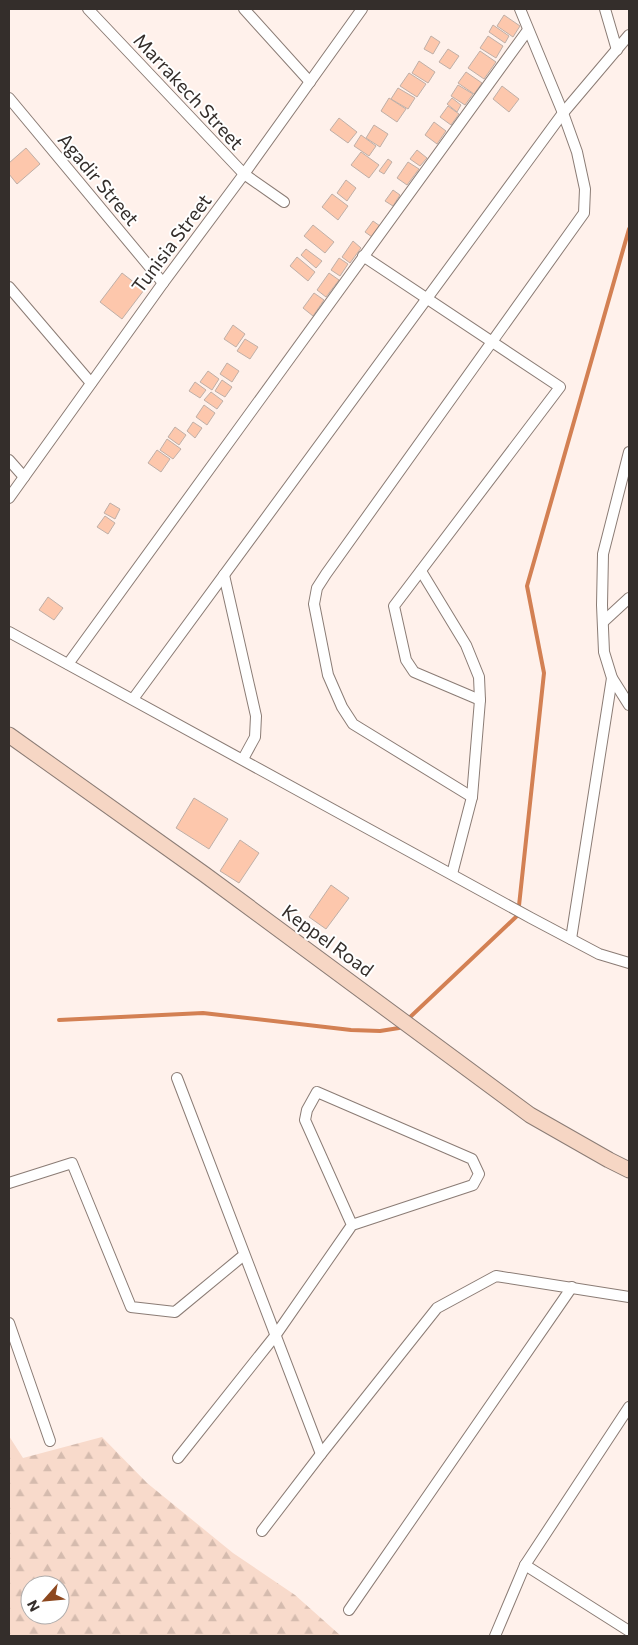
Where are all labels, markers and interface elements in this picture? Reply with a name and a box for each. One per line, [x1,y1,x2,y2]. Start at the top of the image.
street label: Marrakech Street [129,28,249,154]
street label: Agadir Street [54,128,144,230]
street label: Tunisia Street [126,189,216,297]
street label: Keppel Road [278,899,378,981]
north arrow [20,1575,70,1625]
text: N [23,1598,43,1615]

